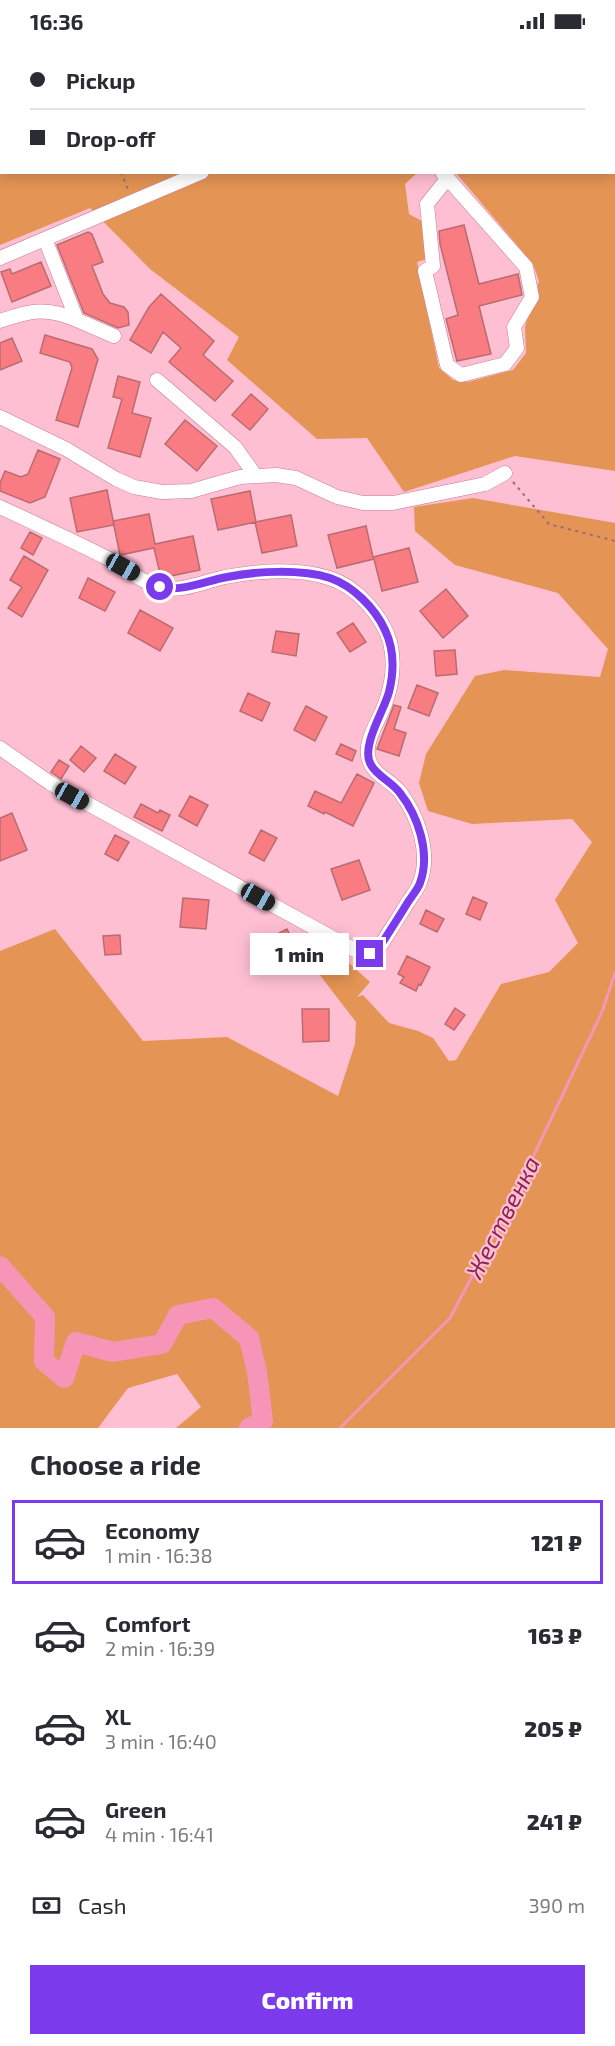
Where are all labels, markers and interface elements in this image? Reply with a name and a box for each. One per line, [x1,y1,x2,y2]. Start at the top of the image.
text: 16:36 [30,8,84,34]
text: Pickup [66,67,135,93]
text: Drop-off [66,125,155,151]
car [103,550,143,584]
route start [146,573,173,600]
car [52,779,92,813]
car [238,880,278,914]
callout: 1 min [250,933,349,975]
route end [356,940,383,967]
text: 1 min [275,942,324,966]
water label: Жественка [458,1151,545,1284]
text: Choose a ride [30,1448,201,1480]
icon: car [33,1515,87,1569]
text: Economy [105,1517,200,1543]
text: 121 ₽ [531,1529,582,1555]
text: 1 min · 16:38 [105,1543,213,1567]
icon: car [33,1608,87,1662]
text: Comfort [105,1610,190,1636]
text: 163 ₽ [528,1622,582,1648]
text: 2 min · 16:39 [105,1636,215,1660]
icon: car [33,1701,87,1755]
text: XL [105,1703,131,1729]
text: 205 ₽ [524,1715,582,1741]
text: 3 min · 16:40 [105,1729,217,1753]
icon: car [33,1794,87,1848]
text: Green [105,1796,167,1822]
text: 241 ₽ [527,1808,582,1834]
text: 4 min · 16:41 [105,1822,214,1846]
icon: cash [30,1889,63,1922]
text: Cash [78,1892,127,1918]
text: 390 m [528,1893,585,1917]
button: Confirm [30,1965,585,2034]

